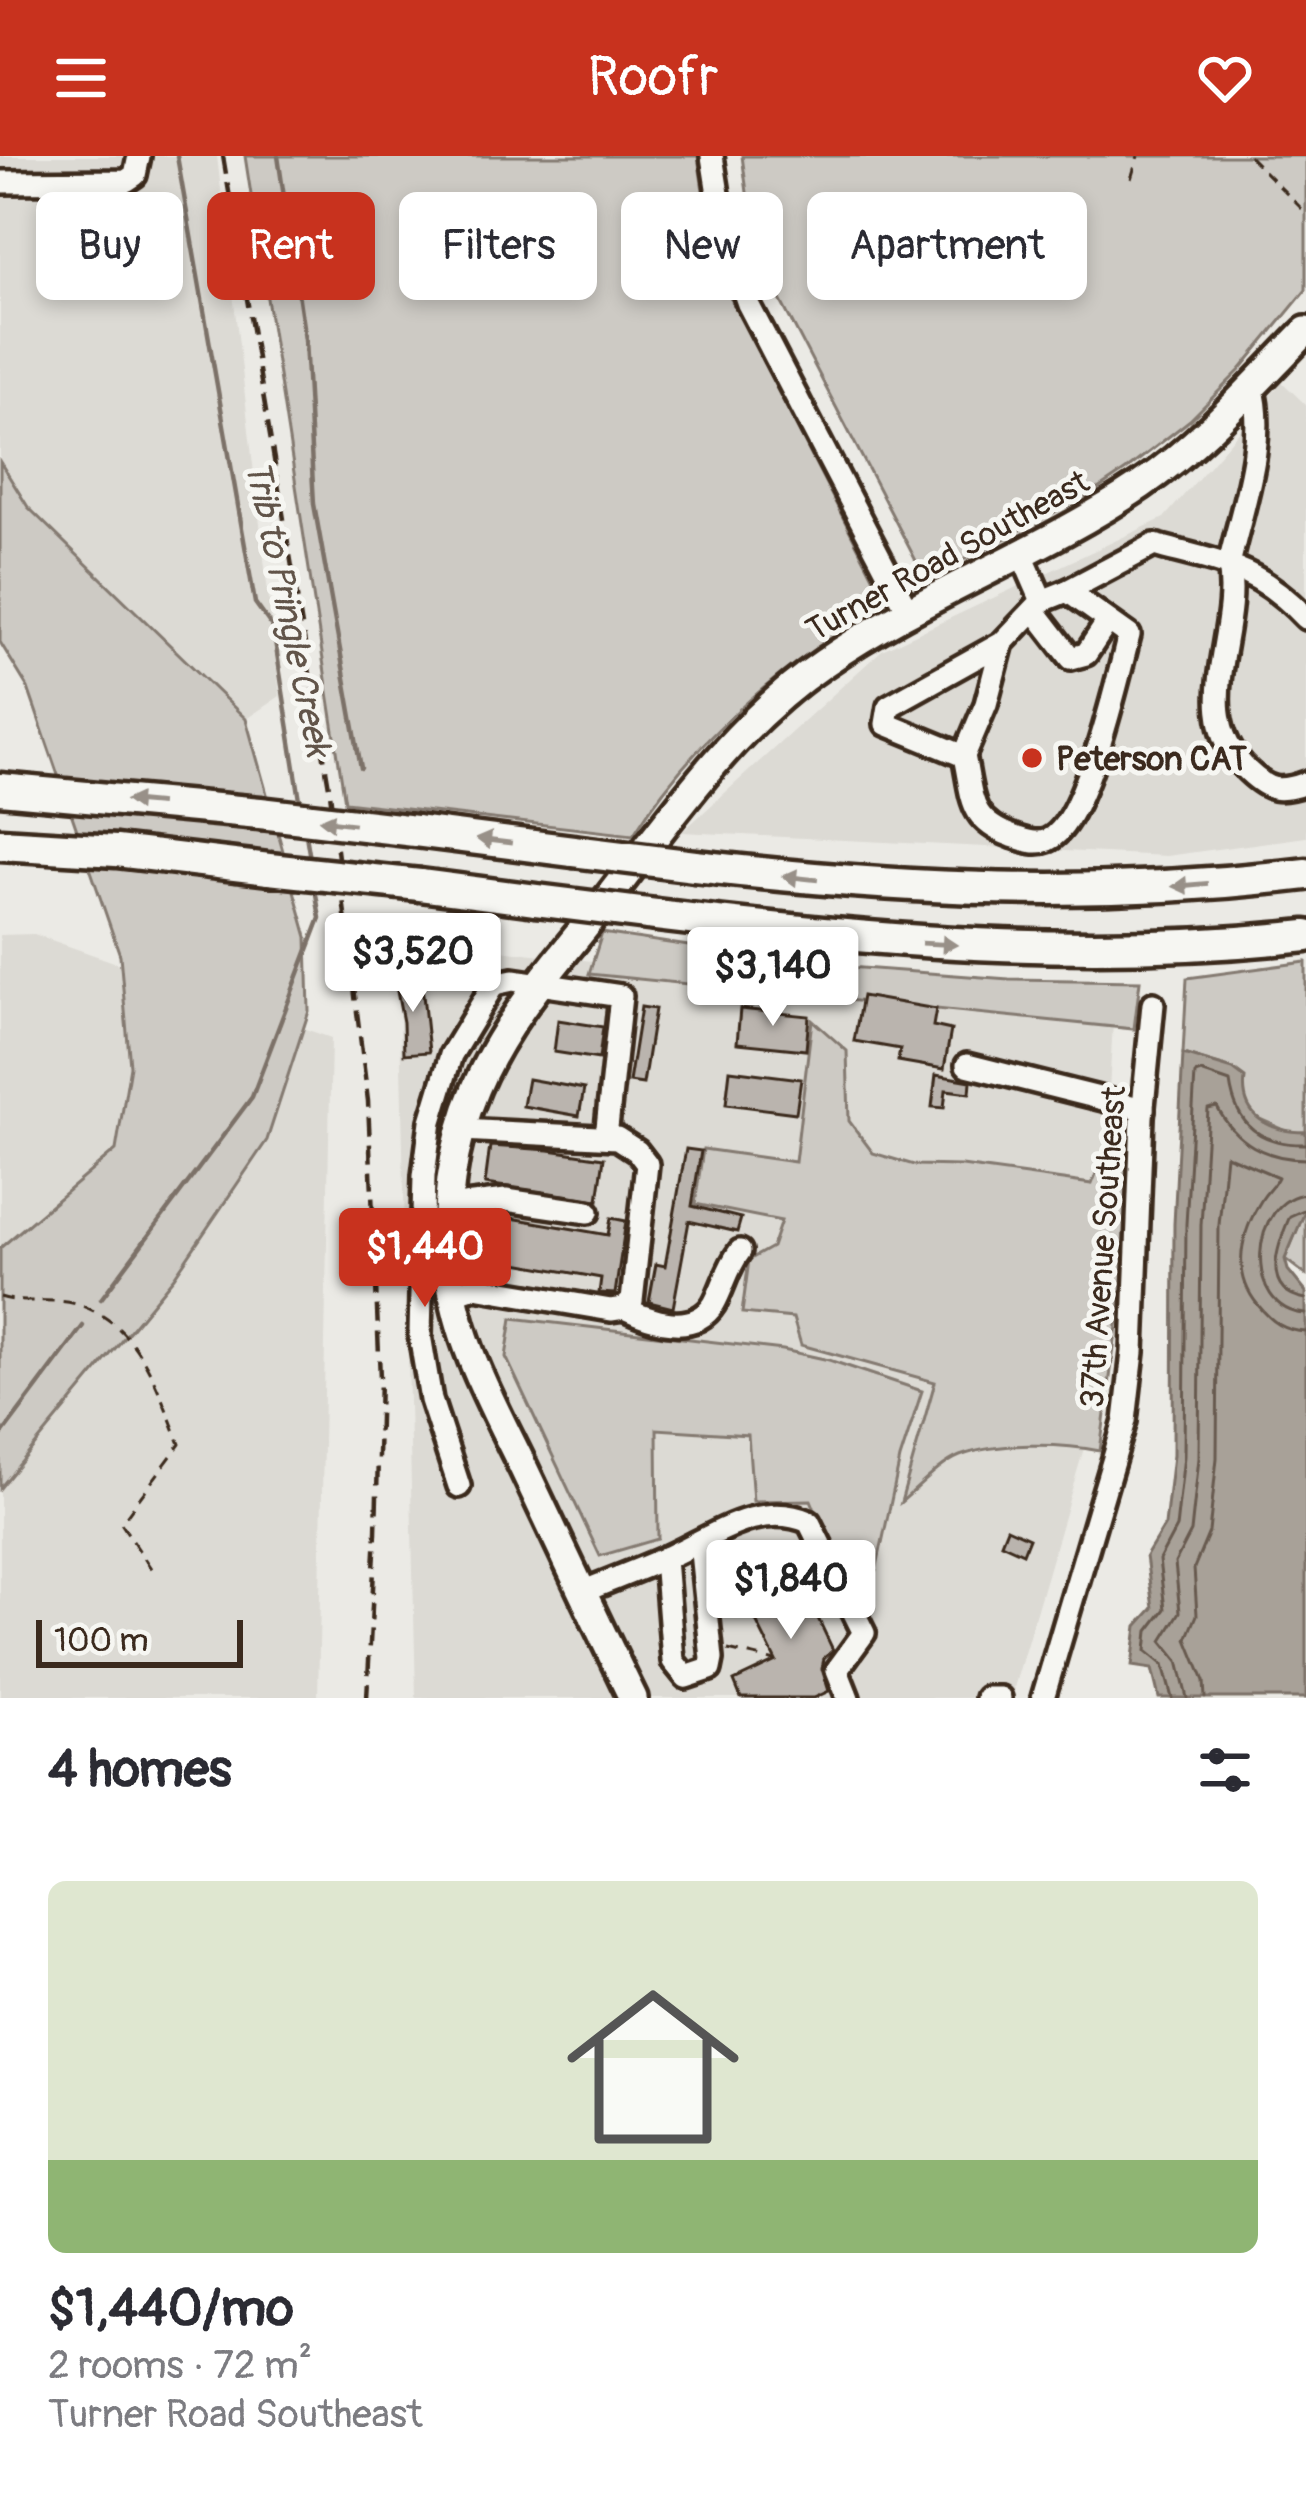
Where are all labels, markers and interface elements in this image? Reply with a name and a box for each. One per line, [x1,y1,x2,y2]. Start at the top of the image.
text: Roofr [588,44,718,112]
icon: menu [48,45,114,111]
icon: heart [1192,45,1258,111]
chip: Buy [36,192,183,300]
chip: Rent [207,192,375,300]
chip: Filters [399,192,597,300]
chip: New [621,192,783,300]
chip: Apartment [807,192,1087,300]
water label: Trib to Pringle Creek [234,457,341,763]
street label: Turner Road Southeast [799,461,1097,651]
place label: Peterson CAT [1056,739,1247,780]
marker: Peterson CAT [1019,745,1045,771]
one-way arrow [124,793,162,812]
one-way arrow [318,813,355,832]
one-way arrow [475,832,512,851]
one-way arrow [781,868,818,887]
one-way arrow [1170,876,1208,895]
pin: $3,520 [315,913,511,1015]
text: $3,520 [352,927,474,976]
pin: $3,140 [675,927,871,1029]
one-way arrow [921,935,959,954]
text: $3,140 [714,941,832,990]
street label: 37th Avenue Southeast [1072,1084,1135,1409]
pin: $1,440 [327,1208,523,1310]
text: $1,440 [366,1222,484,1271]
pin: $1,840 [693,1540,889,1642]
text: $1,840 [733,1554,849,1603]
scale bar [36,1614,243,1667]
text: 100 m [54,1620,148,1661]
icon: filters [1192,1737,1258,1803]
text: 4 homes [48,1738,232,1802]
icon: home [545,1959,761,2175]
text: $1,440/mo [48,2277,294,2341]
text: 2 rooms · 72 m² [48,2341,312,2390]
text: Turner Road Southeast [48,2390,423,2439]

